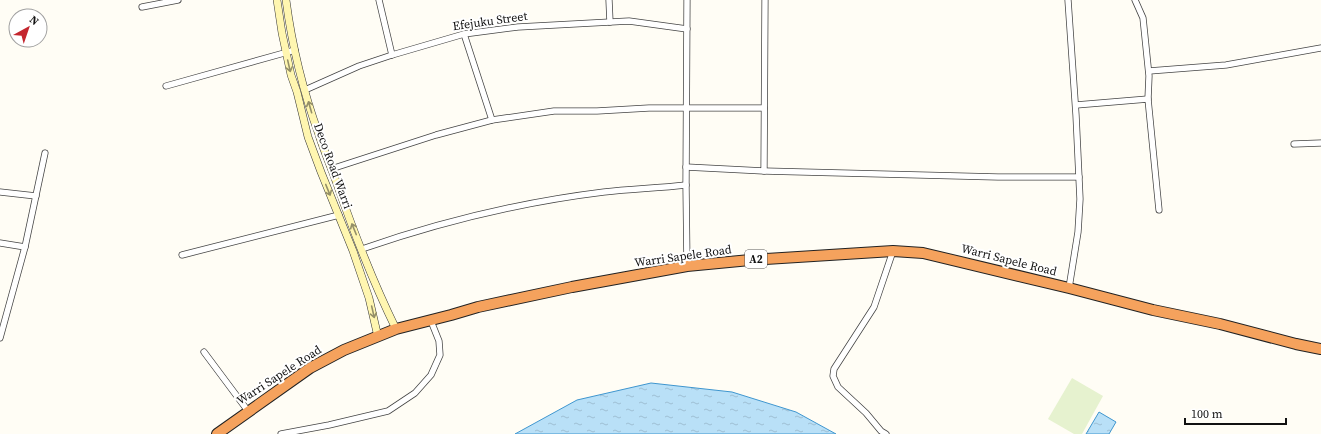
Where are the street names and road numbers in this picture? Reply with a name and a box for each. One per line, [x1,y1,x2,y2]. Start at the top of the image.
street label: Efejuku Street [452,8,528,34]
street label: Deco Road Warri [310,121,356,211]
street label: Warri Sapele Road [960,240,1059,280]
street label: Warri Sapele Road [633,241,733,271]
road number: A2 [745,250,767,268]
street label: Warri Sapele Road [234,342,325,408]

